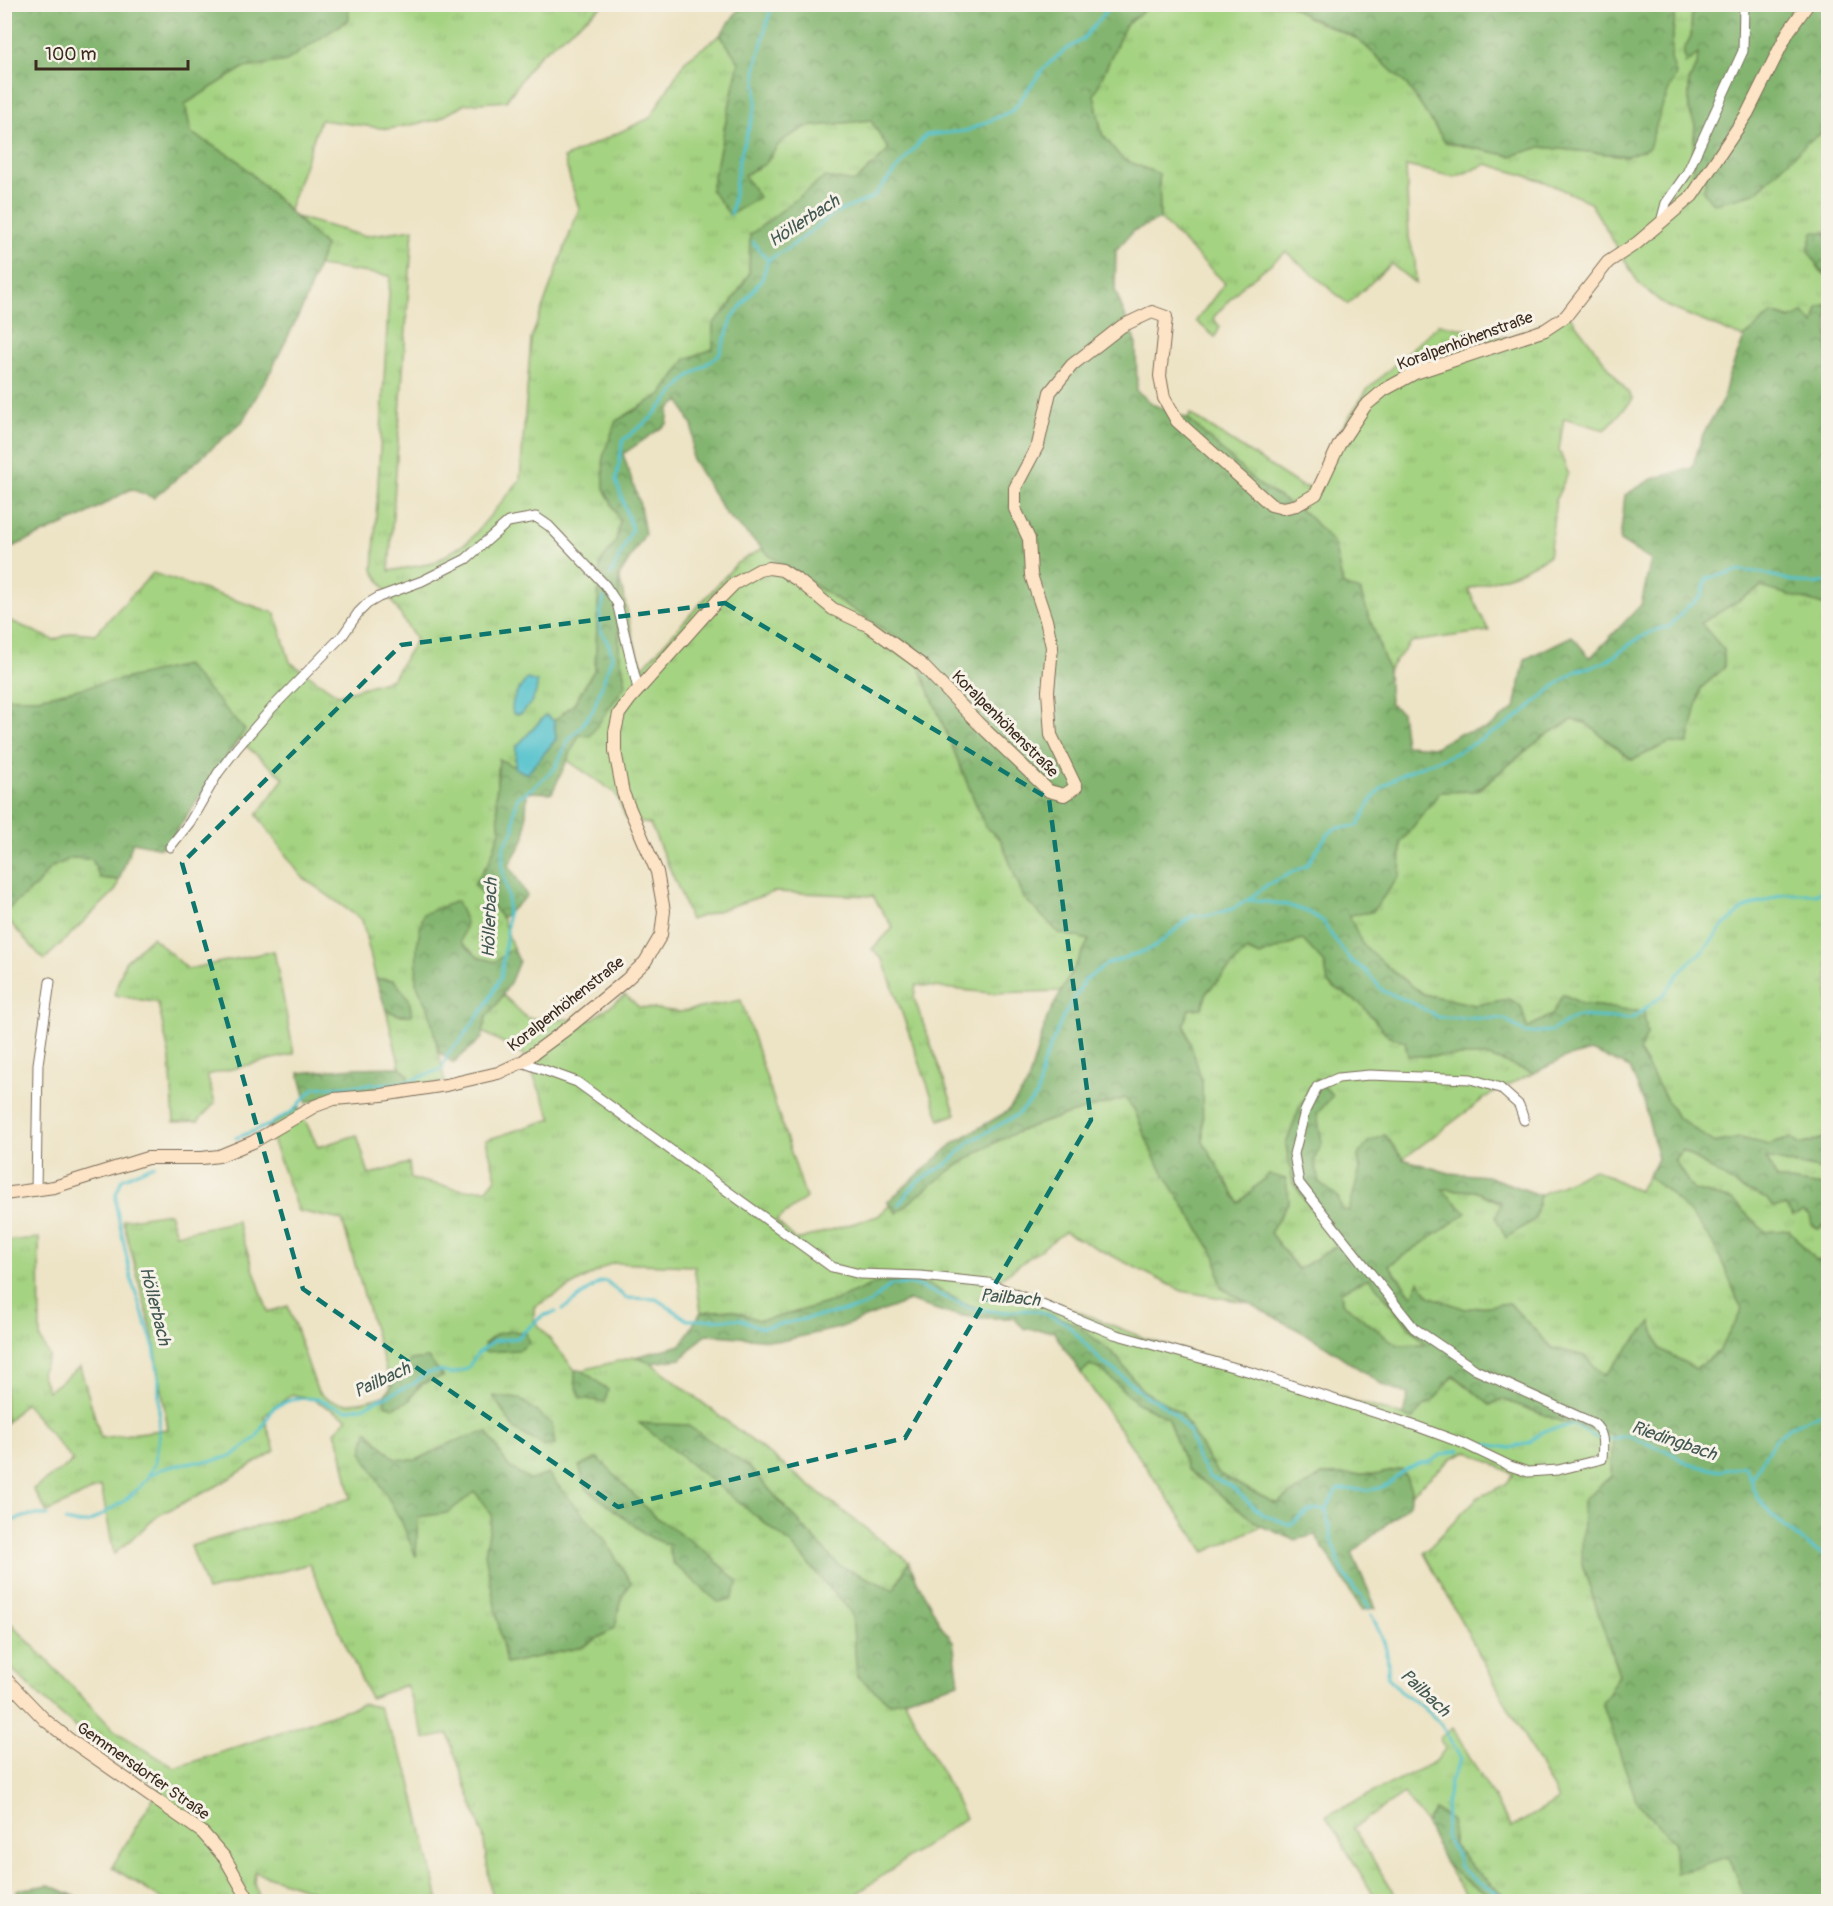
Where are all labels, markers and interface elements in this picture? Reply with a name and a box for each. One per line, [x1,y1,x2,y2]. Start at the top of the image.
scale bar [36,33,188,71]
text: 100 m [45,43,97,66]
water label: Höllerbach [764,189,845,252]
street label: Koralpenhöhenstraße [1394,307,1536,375]
street label: Koralpenhöhenstraße [947,666,1063,782]
water label: Höllerbach [477,876,503,958]
street label: Koralpenhöhenstraße [504,952,629,1056]
water label: Höllerbach [134,1264,176,1349]
water label: Pailbach [979,1284,1042,1312]
water label: Pailbach [350,1356,415,1403]
water label: Riedingbach [1628,1416,1721,1467]
water label: Pailbach [1395,1664,1456,1723]
street label: Gemmersdorfer Straße [73,1718,213,1824]

